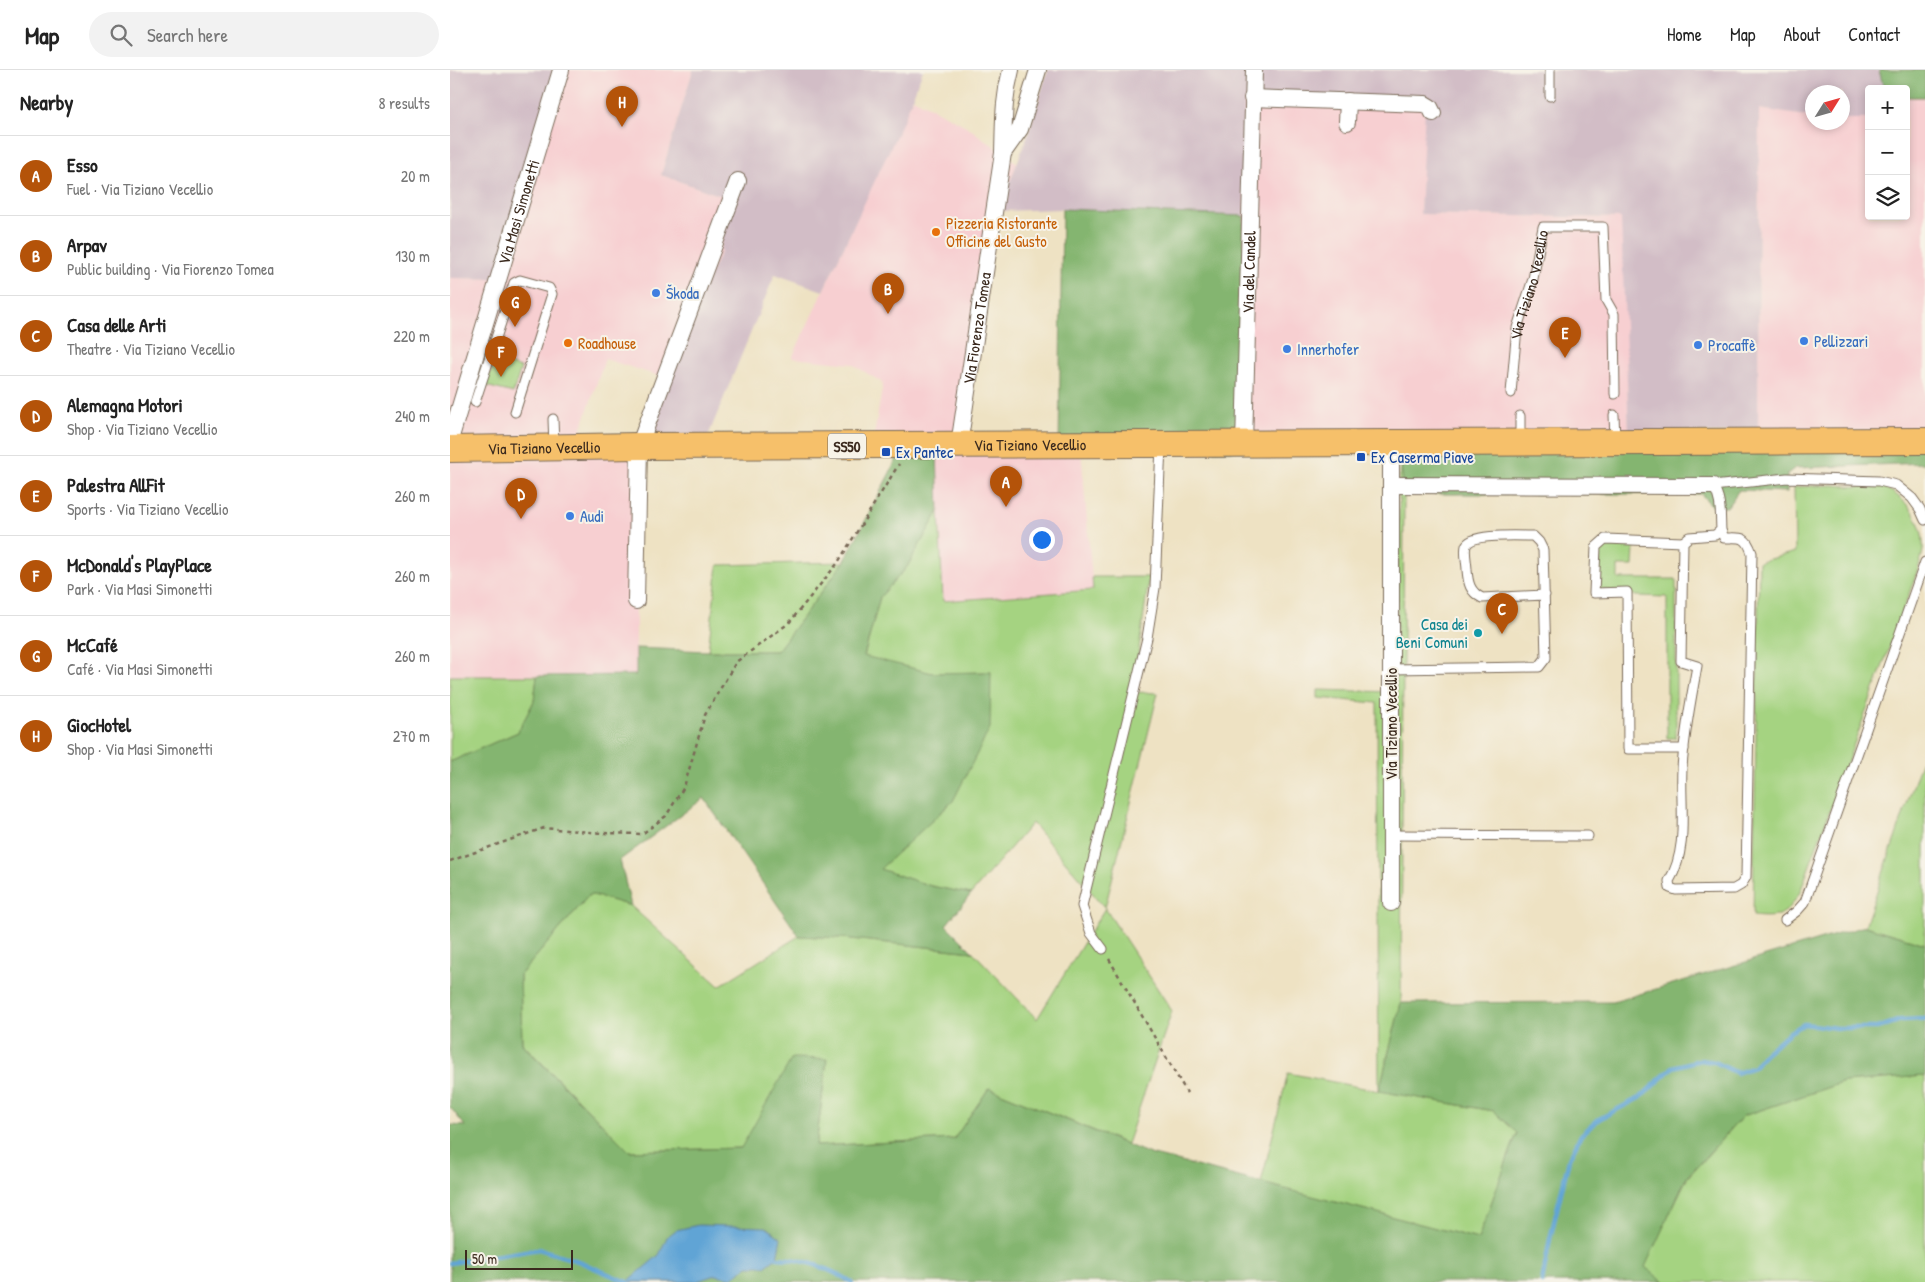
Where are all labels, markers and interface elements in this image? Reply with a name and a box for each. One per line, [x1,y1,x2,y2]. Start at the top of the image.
search box [89,12,439,57]
text: Map [25,19,59,51]
icon: search [107,21,135,49]
text: Search here [147,22,228,48]
text: Home [1667,22,1702,47]
text: Map [1730,22,1755,47]
text: About [1783,22,1820,47]
text: Contact [1848,22,1900,47]
north arrow [1805,85,1850,130]
map controls [1865,85,1910,220]
button: + [1865,85,1910,130]
pin: H [606,86,638,127]
text: Nearby [20,88,73,117]
text: 8 results [378,92,430,114]
button: − [1865,130,1910,175]
text: Esso [67,152,98,178]
street label: Via Masi Simonetti [492,157,544,267]
text: A [32,165,40,187]
text: 20 m [401,165,430,187]
button: layers [1865,175,1910,220]
text: Fuel · Via Tiziano Vecellio [67,178,213,200]
place label: Pizzeria Ristorante Officine del Gusto [946,212,1058,252]
marker: Pizzeria Ristorante Officine del Gusto [930,226,942,238]
street label: Via Tiziano Vecellio [1505,228,1553,341]
street label: Via del Candel [1237,230,1261,314]
text: Arpav [67,232,107,258]
text: B [32,245,40,267]
text: 130 m [395,245,430,267]
text: Public building · Via Fiorenzo Tomea [67,258,274,280]
street label: Via Fiorenzo Tomea [957,271,996,386]
pin: B [872,273,904,314]
place label: Škoda [666,282,699,304]
pin: G [499,286,531,327]
marker: Škoda [650,287,662,299]
text: Casa delle Arti [67,312,166,338]
pin: E [1549,317,1581,358]
text: C [32,325,40,347]
text: 220 m [393,325,430,347]
place label: Pellizzari [1814,330,1868,352]
place label: Roadhouse [578,332,637,354]
place label: Procaffè [1708,334,1756,356]
marker: Pellizzari [1798,335,1810,347]
pin: F [485,336,517,377]
marker: Roadhouse [562,337,574,349]
text: Theatre · Via Tiziano Vecellio [67,338,235,360]
place label: Innerhofer [1297,338,1359,360]
marker: Procaffè [1692,339,1704,351]
marker: Innerhofer [1281,343,1293,355]
text: Alemagna Motori [67,392,183,418]
text: D [32,405,40,427]
text: 240 m [395,405,430,427]
text: Shop · Via Tiziano Vecellio [67,418,217,440]
street label: Via Tiziano Vecellio [974,433,1087,456]
road number: SS50 [828,434,866,458]
street label: Via Tiziano Vecellio [487,436,601,459]
place label: Ex Pantec [896,441,954,463]
marker: Ex Pantec [880,446,892,458]
place label: Ex Caserma Piave [1371,446,1474,468]
marker: Ex Caserma Piave [1355,451,1367,463]
pin: A [990,466,1022,507]
text: Palestra AllFit [67,472,165,498]
pin: D [505,478,537,519]
text: E [32,485,40,507]
text: 260 m [394,485,430,507]
text: Sports · Via Tiziano Vecellio [67,498,229,520]
place label: Audi [580,505,604,527]
marker: Audi [564,510,576,522]
your location [1029,527,1055,553]
text: McDonald's PlayPlace [67,552,212,578]
text: F [33,565,39,587]
text: 260 m [394,565,430,587]
text: Park · Via Masi Simonetti [67,578,213,600]
pin: C [1486,593,1518,634]
place label: Casa dei Beni Comuni [1396,613,1468,653]
marker: Casa dei Beni Comuni [1472,627,1484,639]
text: McCafé [67,632,118,658]
text: G [32,645,40,667]
text: 260 m [394,645,430,667]
text: Café · Via Masi Simonetti [67,658,213,680]
street label: Via Tiziano Vecellio [1380,667,1402,780]
text: GiocHotel [67,712,131,738]
text: H [32,725,40,747]
text: 270 m [393,725,430,747]
text: Shop · Via Masi Simonetti [67,738,213,760]
scale bar [465,1247,572,1270]
text: 50 m [472,1249,497,1268]

